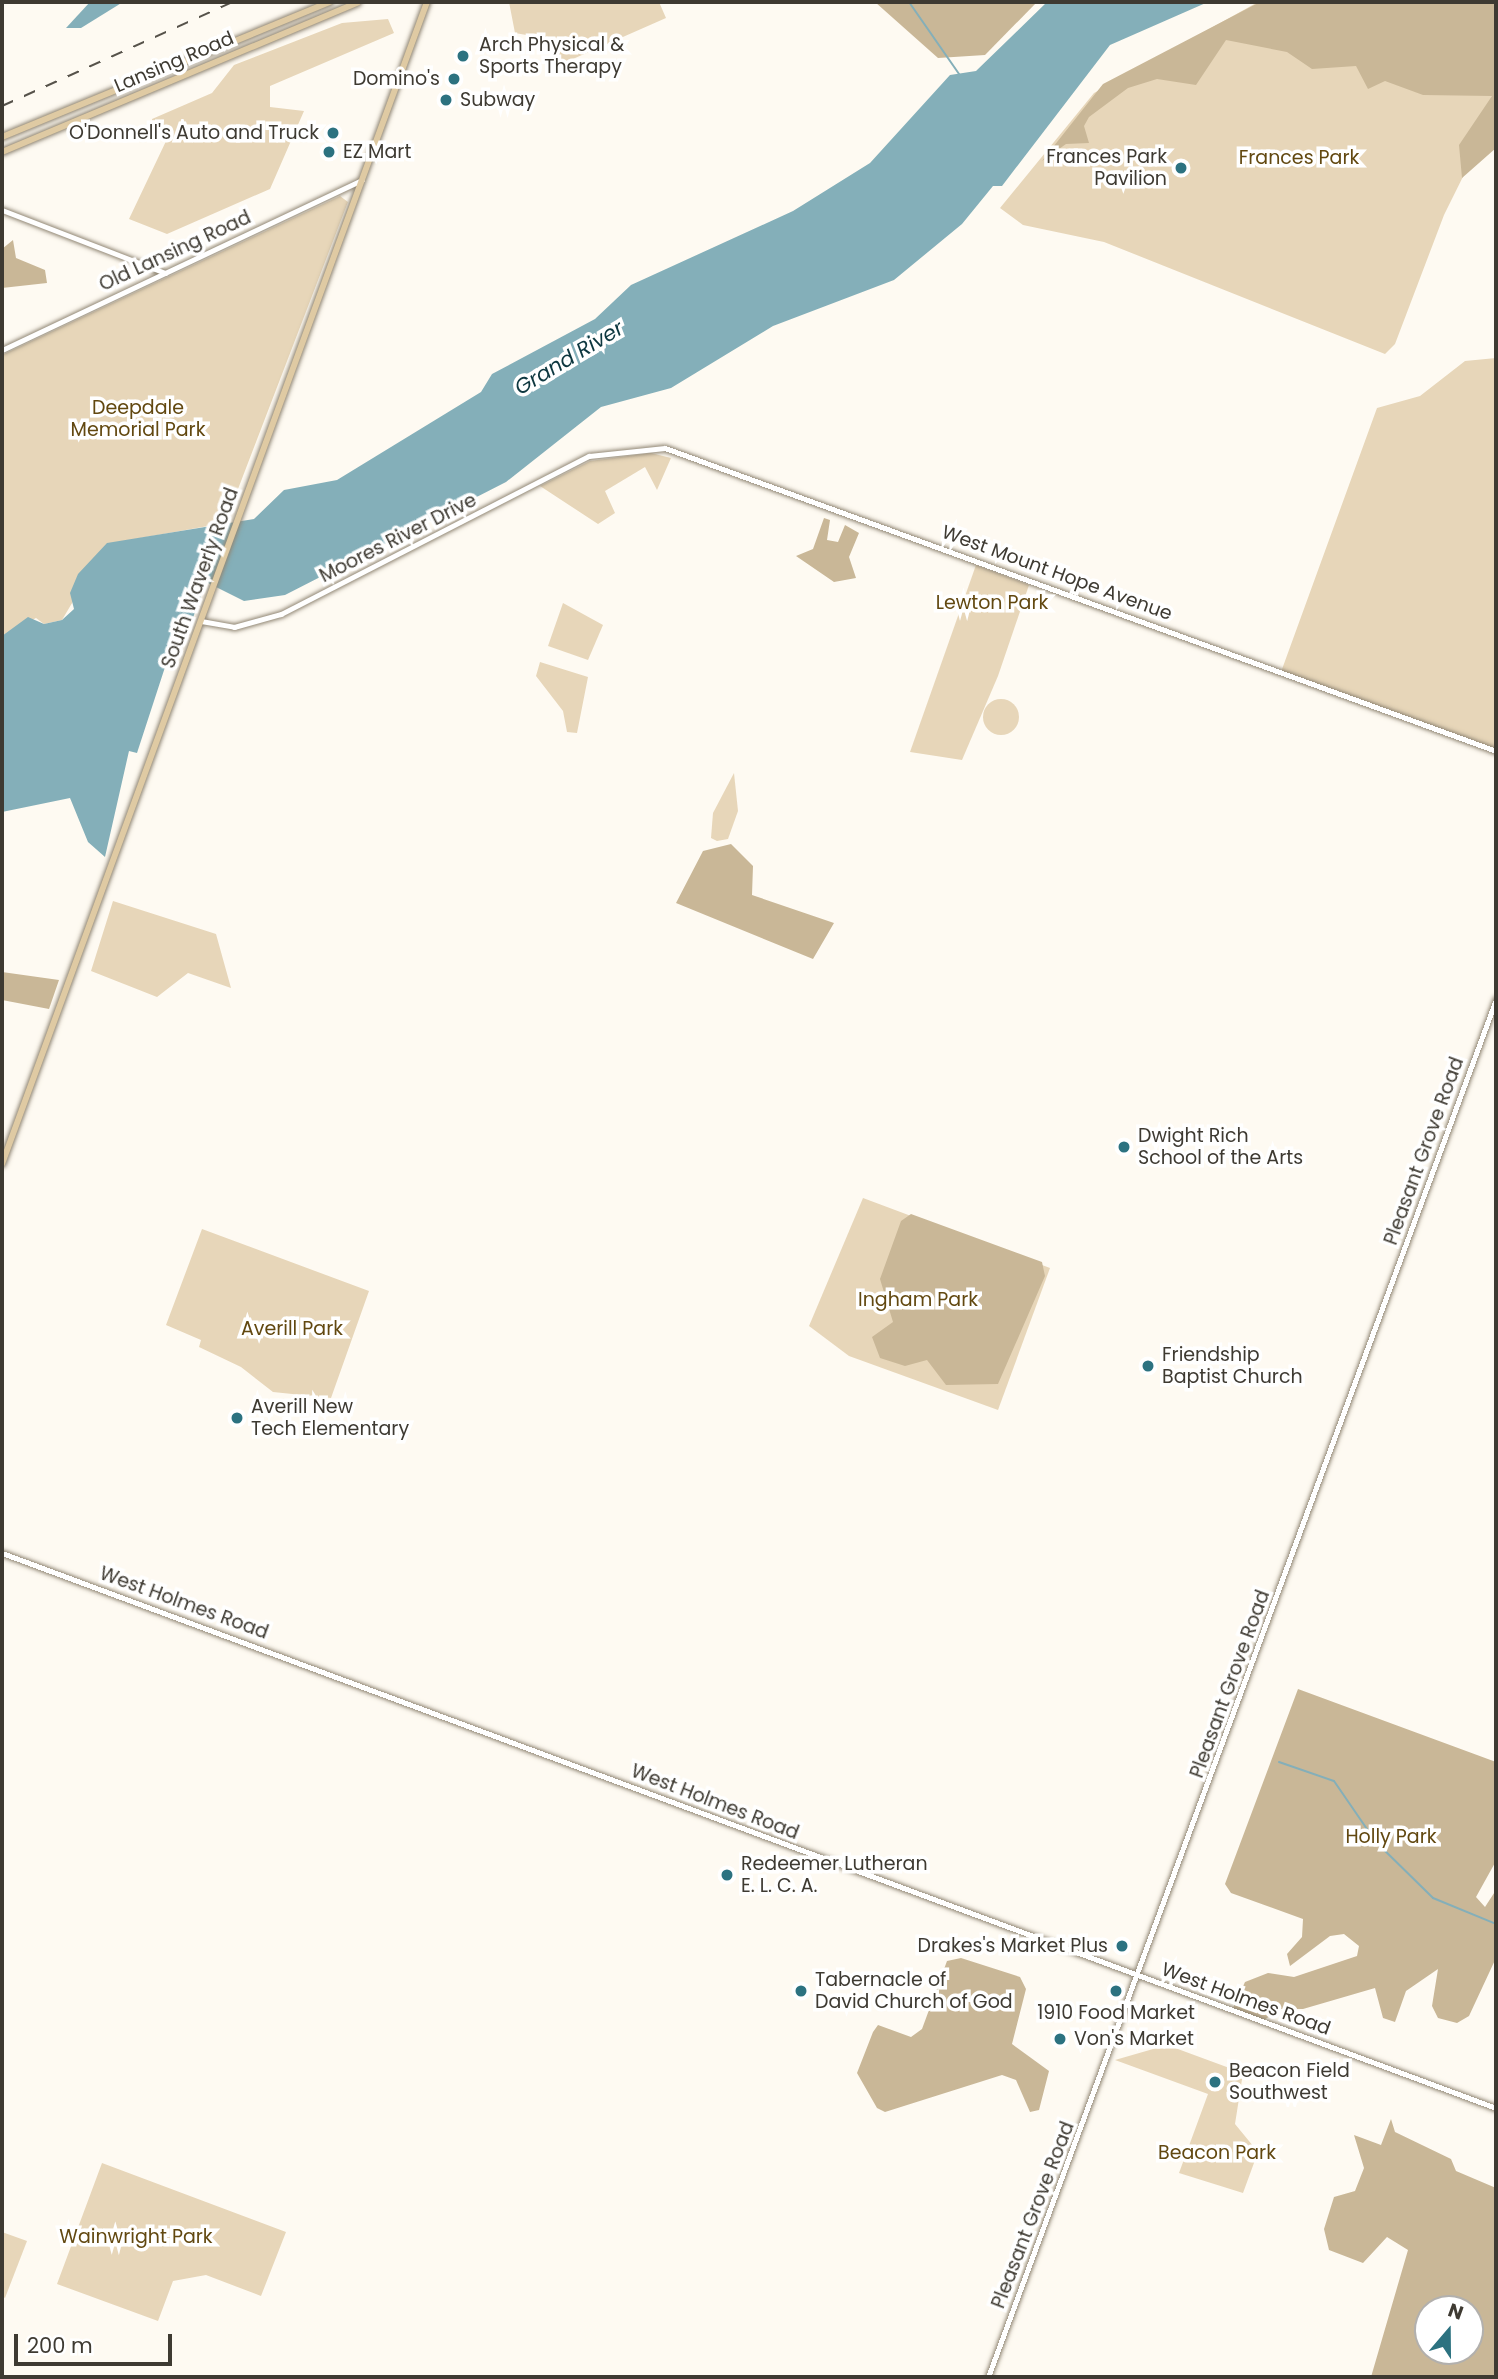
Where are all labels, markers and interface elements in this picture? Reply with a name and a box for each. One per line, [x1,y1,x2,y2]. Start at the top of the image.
street label: Lansing Road [111,27,237,97]
place label: Arch Physical & Sports Therapy [479,34,624,78]
marker: Arch Physical & Sports Therapy [453,46,473,66]
place label: Domino's [353,68,440,90]
marker: Domino's [446,71,462,87]
place label: Subway [460,89,535,111]
marker: Subway [438,92,454,108]
place label: O'Donnell's Auto and Truck [69,122,319,144]
marker: O'Donnell's Auto and Truck [325,125,341,141]
place label: EZ Mart [343,141,411,163]
marker: EZ Mart [321,144,337,160]
place label: Frances Park Pavilion [1046,146,1167,190]
park label: Frances Park [1239,147,1359,169]
marker: Frances Park Pavilion [1173,160,1189,176]
street label: Old Lansing Road [95,206,255,296]
water label: Grand River [510,316,628,400]
park label: Deepdale Memorial Park [71,397,205,441]
street label: South Waverly Road [157,485,243,671]
street label: Moores River Drive [316,489,480,587]
street label: West Mount Hope Avenue [939,521,1175,625]
park label: Lewton Park [936,592,1048,614]
street label: Pleasant Grove Road [1379,1054,1469,1248]
place label: Dwight Rich School of the Arts [1138,1125,1303,1169]
marker: Dwight Rich School of the Arts [1116,1139,1132,1155]
park label: Ingham Park [858,1289,978,1311]
park label: Averill Park [241,1318,343,1340]
place label: Friendship Baptist Church [1162,1344,1303,1388]
marker: Friendship Baptist Church [1140,1358,1156,1374]
place label: Averill New Tech Elementary [251,1396,409,1440]
marker: Averill New Tech Elementary [229,1410,245,1426]
street label: West Holmes Road [96,1562,272,1644]
street label: Pleasant Grove Road [1185,1587,1275,1781]
street label: West Holmes Road [628,1759,802,1845]
park label: Holly Park [1345,1826,1437,1848]
place label: Redeemer Lutheran E. L. C. A. [741,1853,928,1897]
marker: Redeemer Lutheran E. L. C. A. [719,1867,735,1883]
place label: Drakes's Market Plus [918,1935,1108,1957]
marker: Drakes's Market Plus [1114,1938,1130,1954]
street label: West Holmes Road [1158,1958,1334,2040]
place label: Tabernacle of David Church of God [815,1969,1013,2013]
marker: Tabernacle of David Church of God [793,1983,809,1999]
marker: 1910 Food Market [1108,1983,1124,1999]
place label: 1910 Food Market [1037,2002,1195,2024]
place label: Von's Market [1074,2028,1194,2050]
marker: Von's Market [1052,2031,1068,2047]
place label: Beacon Field Southwest [1229,2060,1350,2104]
marker: Beacon Field Southwest [1207,2074,1223,2090]
street label: Pleasant Grove Road [987,2118,1079,2312]
park label: Beacon Park [1158,2142,1276,2164]
park label: Wainwright Park [59,2226,213,2248]
north arrow [1414,2295,1484,2365]
text: N [1444,2297,1467,2327]
scale bar [18,2320,175,2364]
text: 200 m [27,2331,93,2360]

